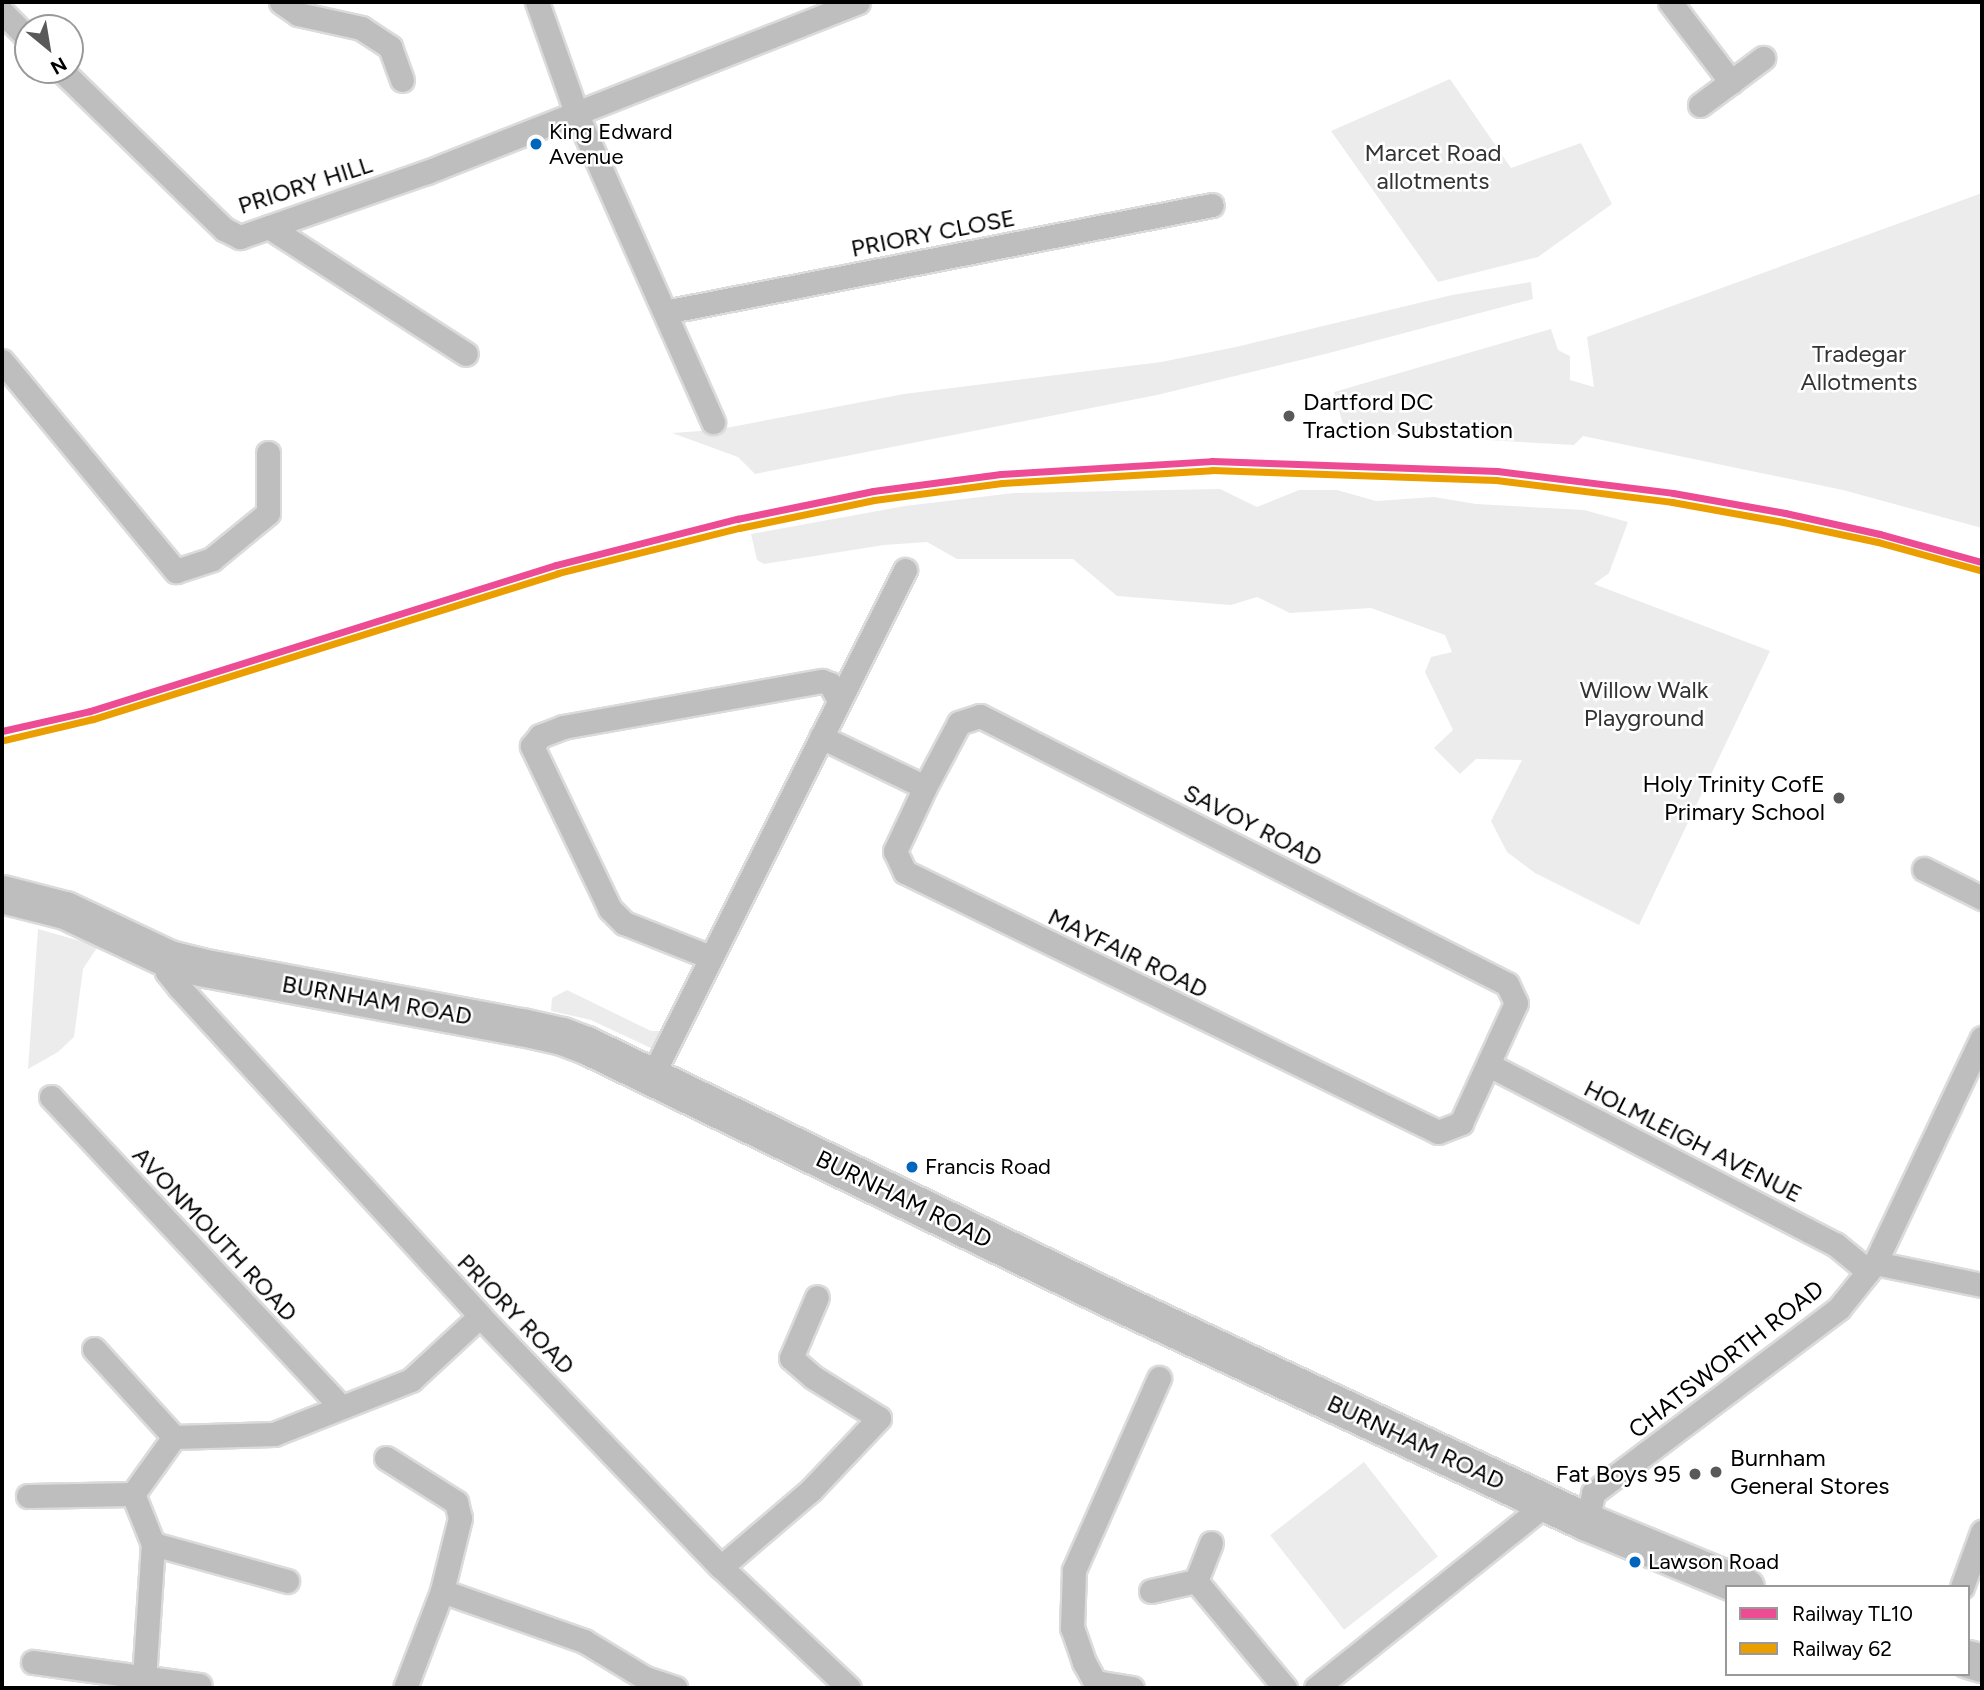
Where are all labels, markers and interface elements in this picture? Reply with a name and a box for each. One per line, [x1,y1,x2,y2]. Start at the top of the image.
north arrow [14,14,84,84]
text: N [47,52,71,80]
place label: King Edward Avenue [549,118,673,170]
marker: King Edward Avenue [529,137,543,151]
park label: Marcet Road allotments [1365,139,1501,195]
street label: PRIORY HILL [234,150,376,220]
street label: PRIORY CLOSE [849,203,1017,263]
park label: Tradegar Allotments [1801,340,1917,396]
place label: Dartford DC Traction Substation [1303,388,1513,444]
marker: Dartford DC Traction Substation [1281,408,1297,424]
park label: Willow Walk Playground [1580,676,1708,732]
place label: Holy Trinity CofE Primary School [1643,770,1825,826]
street label: SAVOY ROAD [1179,778,1327,872]
marker: Holy Trinity CofE Primary School [1831,790,1847,806]
street label: MAYFAIR ROAD [1044,902,1212,1004]
street label: BURNHAM ROAD [280,969,474,1031]
street label: HOLMLEIGH AVENUE [1579,1074,1807,1208]
street label: AVONMOUTH ROAD [127,1141,303,1327]
street label: BURNHAM ROAD [811,1144,997,1254]
place label: Francis Road [925,1154,1051,1180]
marker: Francis Road [905,1160,919,1174]
street label: PRIORY ROAD [451,1248,581,1380]
street label: CHATSWORTH ROAD [1623,1274,1829,1444]
street label: BURNHAM ROAD [1323,1388,1509,1496]
place label: Burnham General Stores [1730,1444,1889,1500]
place label: Fat Boys 95 [1555,1460,1681,1488]
marker: Burnham General Stores [1708,1464,1724,1480]
marker: Fat Boys 95 [1687,1466,1703,1482]
place label: Lawson Road [1648,1549,1779,1575]
marker: Lawson Road [1628,1555,1642,1569]
legend [1725,1585,1970,1676]
text: Railway TL10 [1792,1601,1913,1626]
text: Railway 62 [1792,1636,1892,1661]

